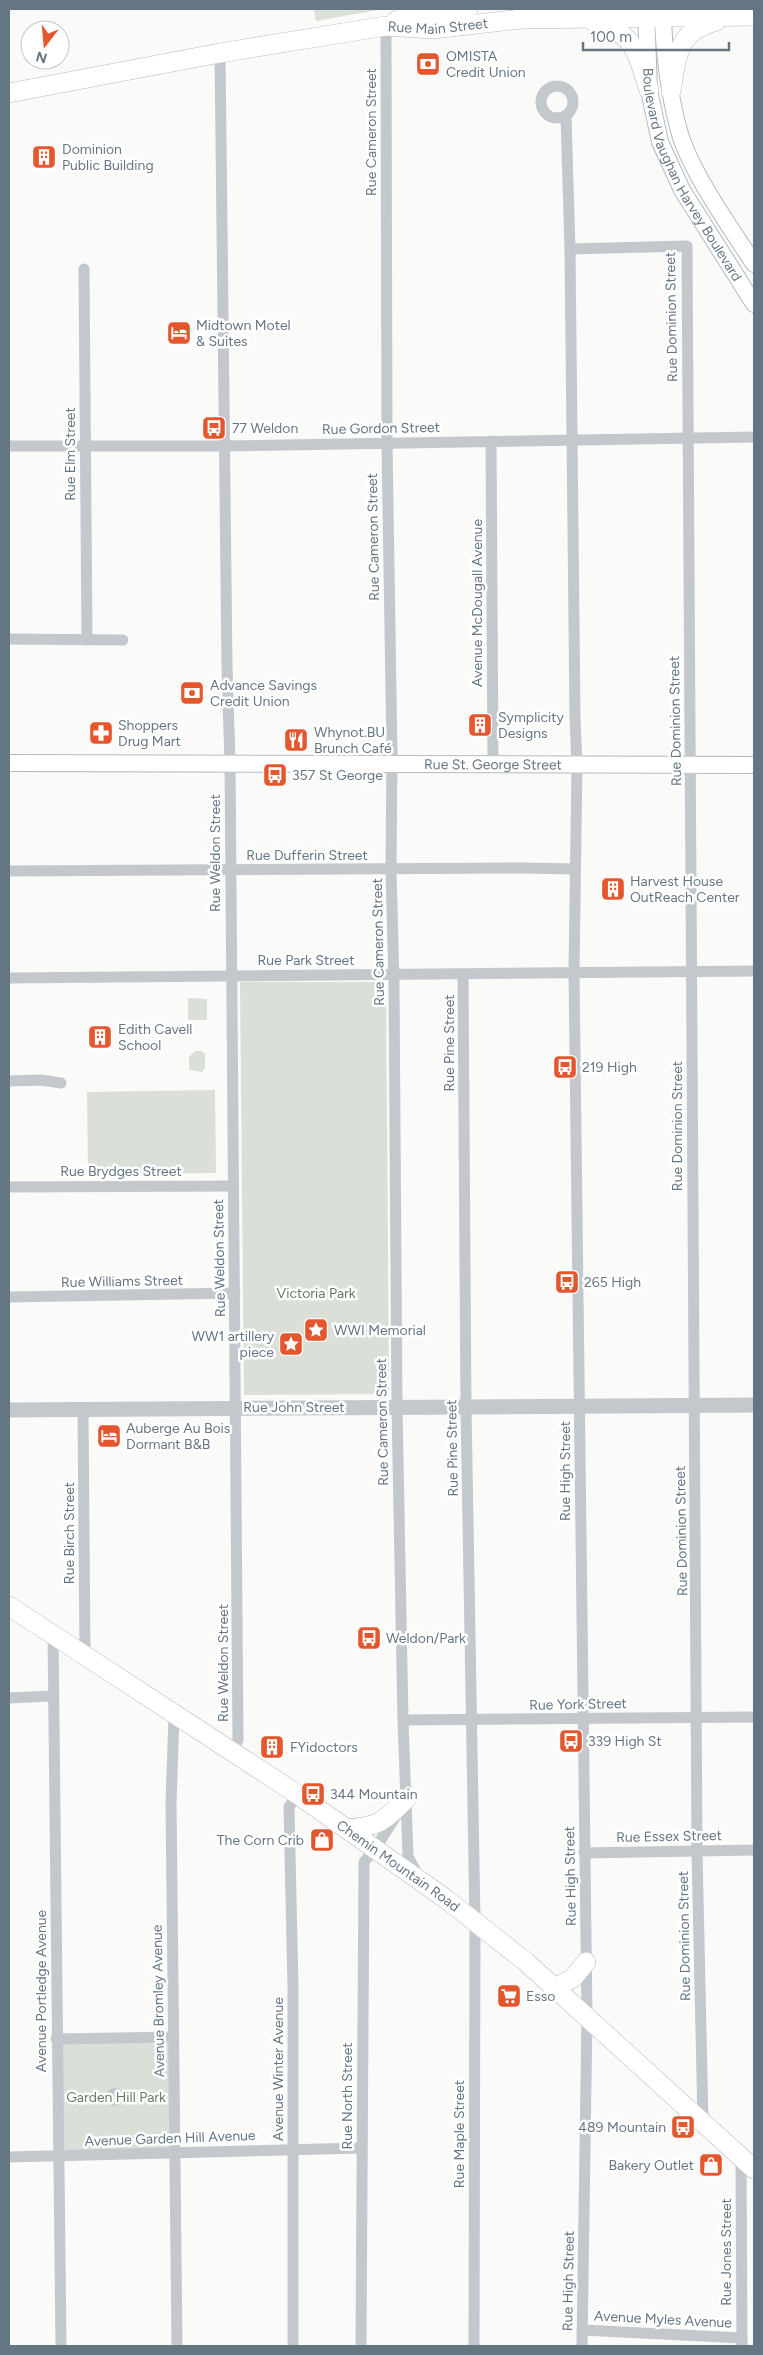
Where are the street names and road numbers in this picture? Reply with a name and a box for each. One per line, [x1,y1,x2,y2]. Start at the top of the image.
street label: Rue Main Street [387,15,489,38]
street label: Boulevard Vaughan Harvey Boulevard [639,67,745,285]
street label: Rue Cameron Street [363,68,380,196]
street label: Rue Dominion Street [662,252,681,382]
street label: Rue Elm Street [62,407,79,501]
street label: Rue Gordon Street [322,419,440,438]
street label: Rue Cameron Street [364,473,383,601]
street label: Avenue McDougall Avenue [469,519,486,687]
street label: Rue Dominion Street [666,656,685,786]
street label: Rue St. George Street [424,756,562,773]
street label: Rue Weldon Street [207,794,224,912]
street label: Rue Dufferin Street [246,847,368,864]
street label: Rue Cameron Street [369,878,388,1006]
street label: Rue Park Street [258,952,354,969]
street label: Rue Pine Street [441,994,458,1092]
street label: Rue Dominion Street [669,1061,686,1191]
street label: Rue Brydges Street [60,1163,182,1180]
street label: Rue Weldon Street [210,1199,229,1317]
street label: Rue Williams Street [61,1272,183,1291]
street label: Rue Cameron Street [373,1358,392,1486]
street label: Rue John Street [243,1399,345,1416]
street label: Rue Pine Street [443,1399,462,1497]
street label: Rue High Street [557,1421,574,1521]
street label: Rue Dominion Street [672,1466,691,1596]
street label: Rue Birch Street [61,1482,78,1584]
street label: Rue Weldon Street [215,1604,232,1722]
street label: Rue York Street [529,1695,627,1714]
street label: Chemin Mountain Road [333,1817,463,1915]
street label: Rue High Street [561,1826,580,1926]
street label: Rue Essex Street [616,1827,722,1846]
street label: Rue Dominion Street [675,1871,694,2001]
street label: Avenue Portledge Avenue [33,1909,50,2072]
street label: Avenue Bromley Avenue [149,1924,168,2078]
street label: Avenue Winter Avenue [270,1997,287,2141]
street label: Rue North Street [339,2042,356,2150]
street label: Rue Maple Street [451,2080,468,2188]
street label: Avenue Garden Hill Avenue [84,2127,256,2150]
street label: Rue Jones Street [718,2198,735,2306]
street label: Rue High Street [559,2231,578,2331]
street label: Avenue Myles Avenue [594,2307,733,2332]

